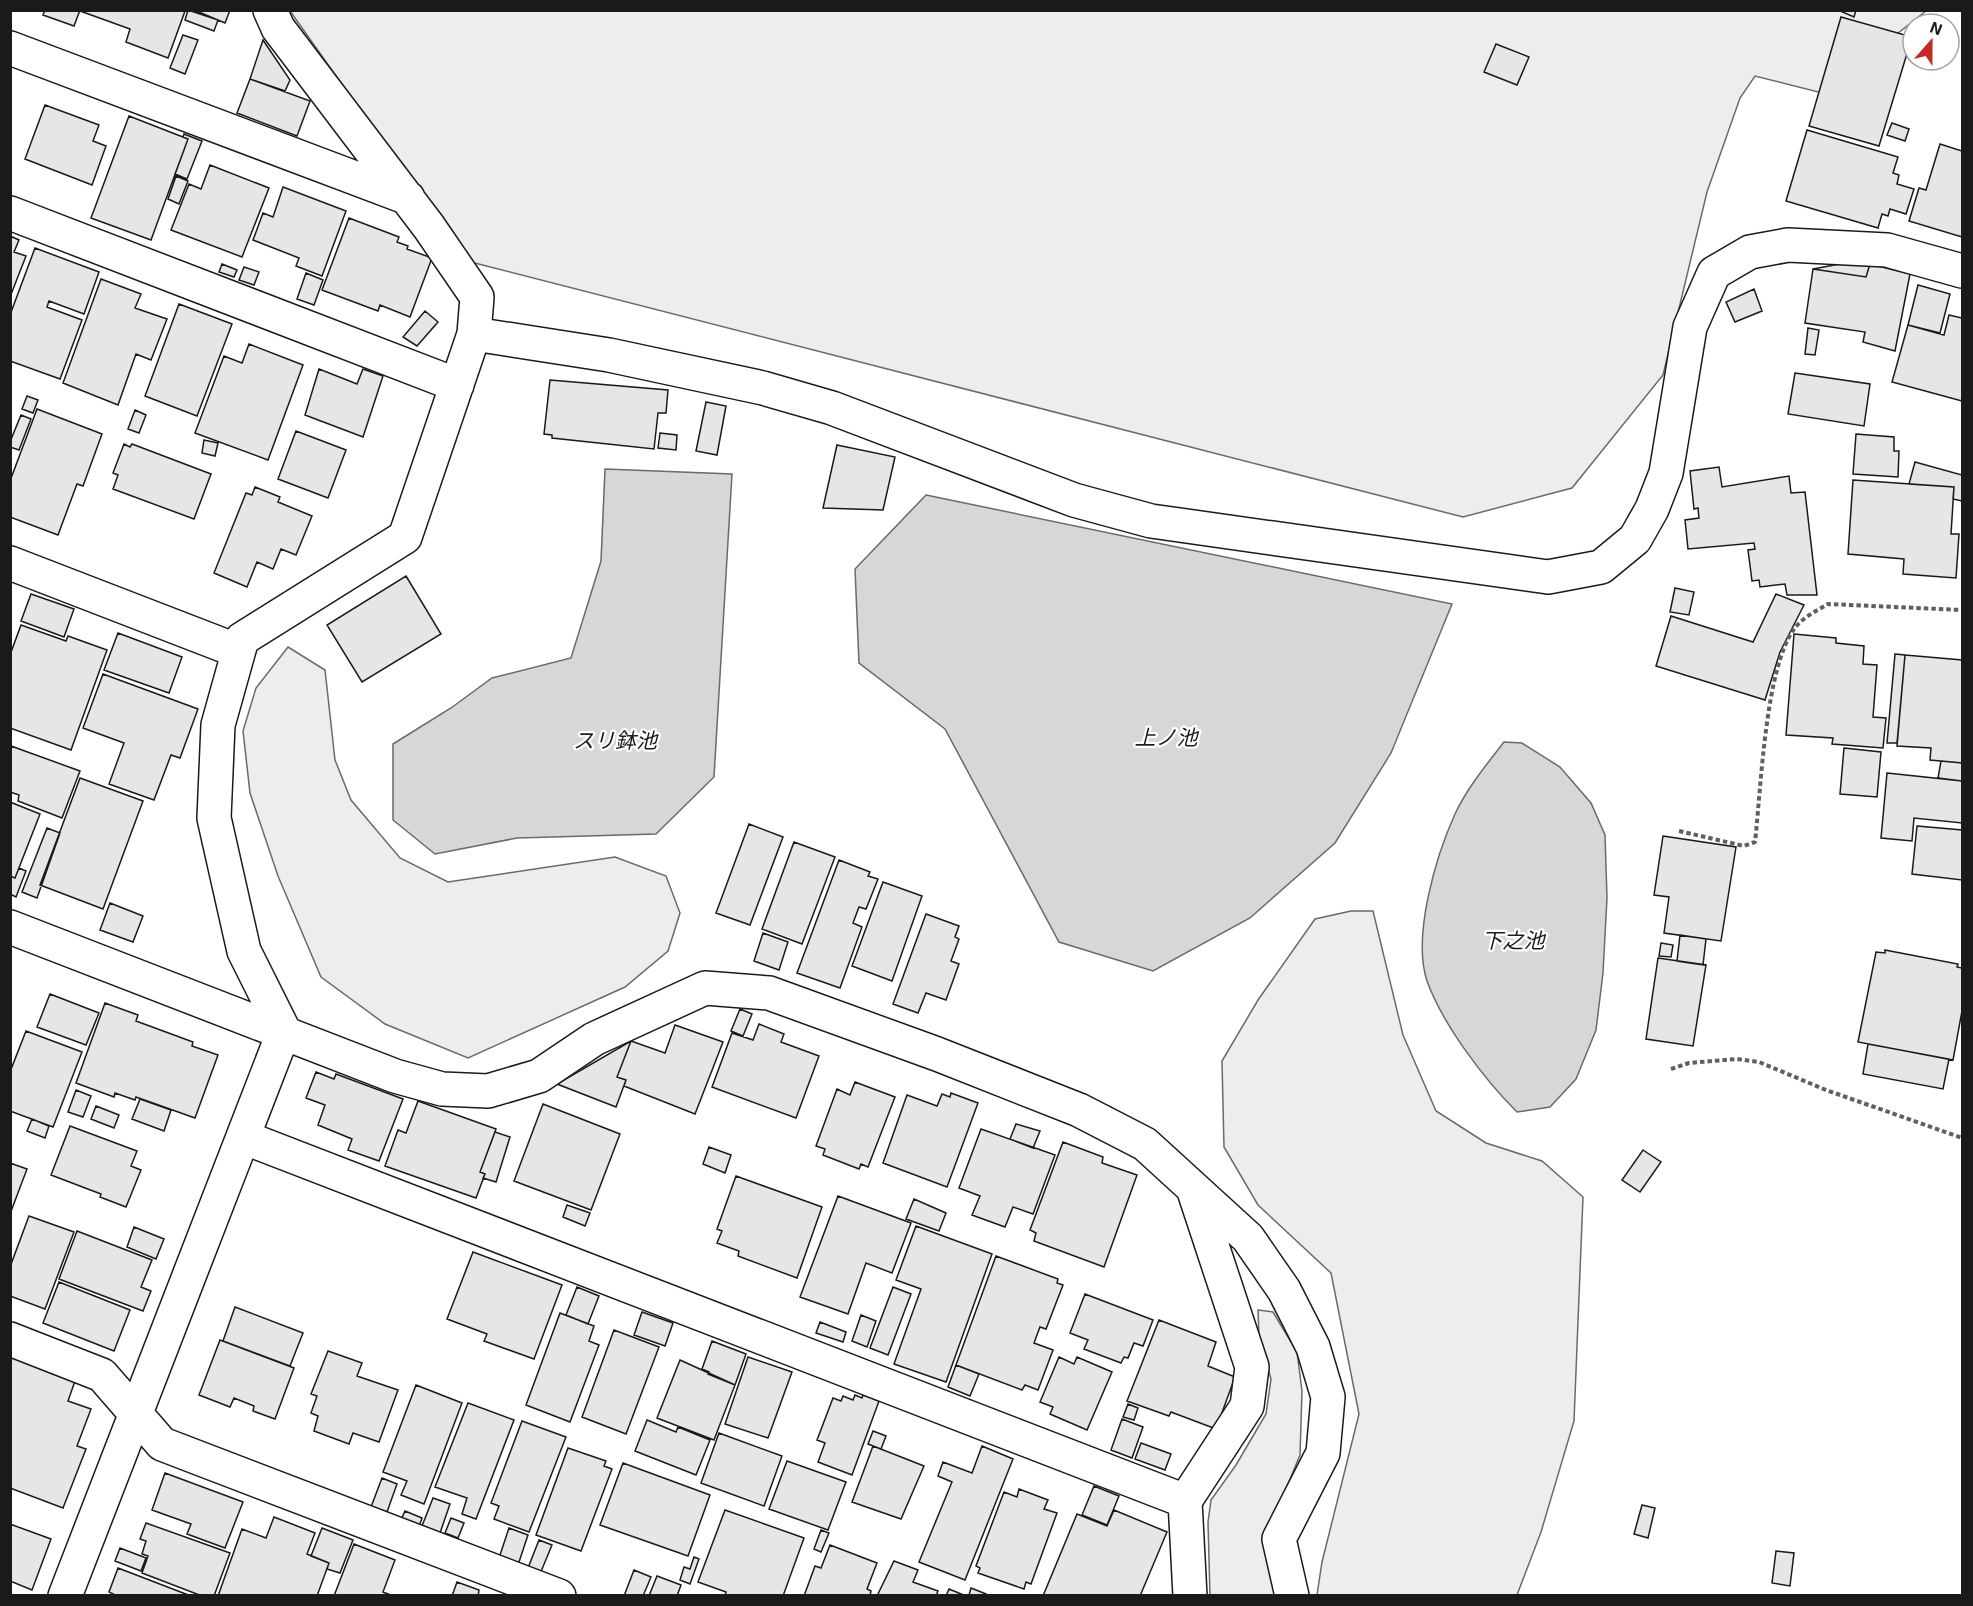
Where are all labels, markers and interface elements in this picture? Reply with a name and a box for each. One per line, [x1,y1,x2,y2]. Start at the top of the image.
north arrow [1901,12,1961,72]
text: N [1928,17,1945,38]
water label: 上ノ池 [1135,724,1199,749]
water label: スリ鉢池 [573,727,659,752]
water label: 下之池 [1482,927,1546,952]

